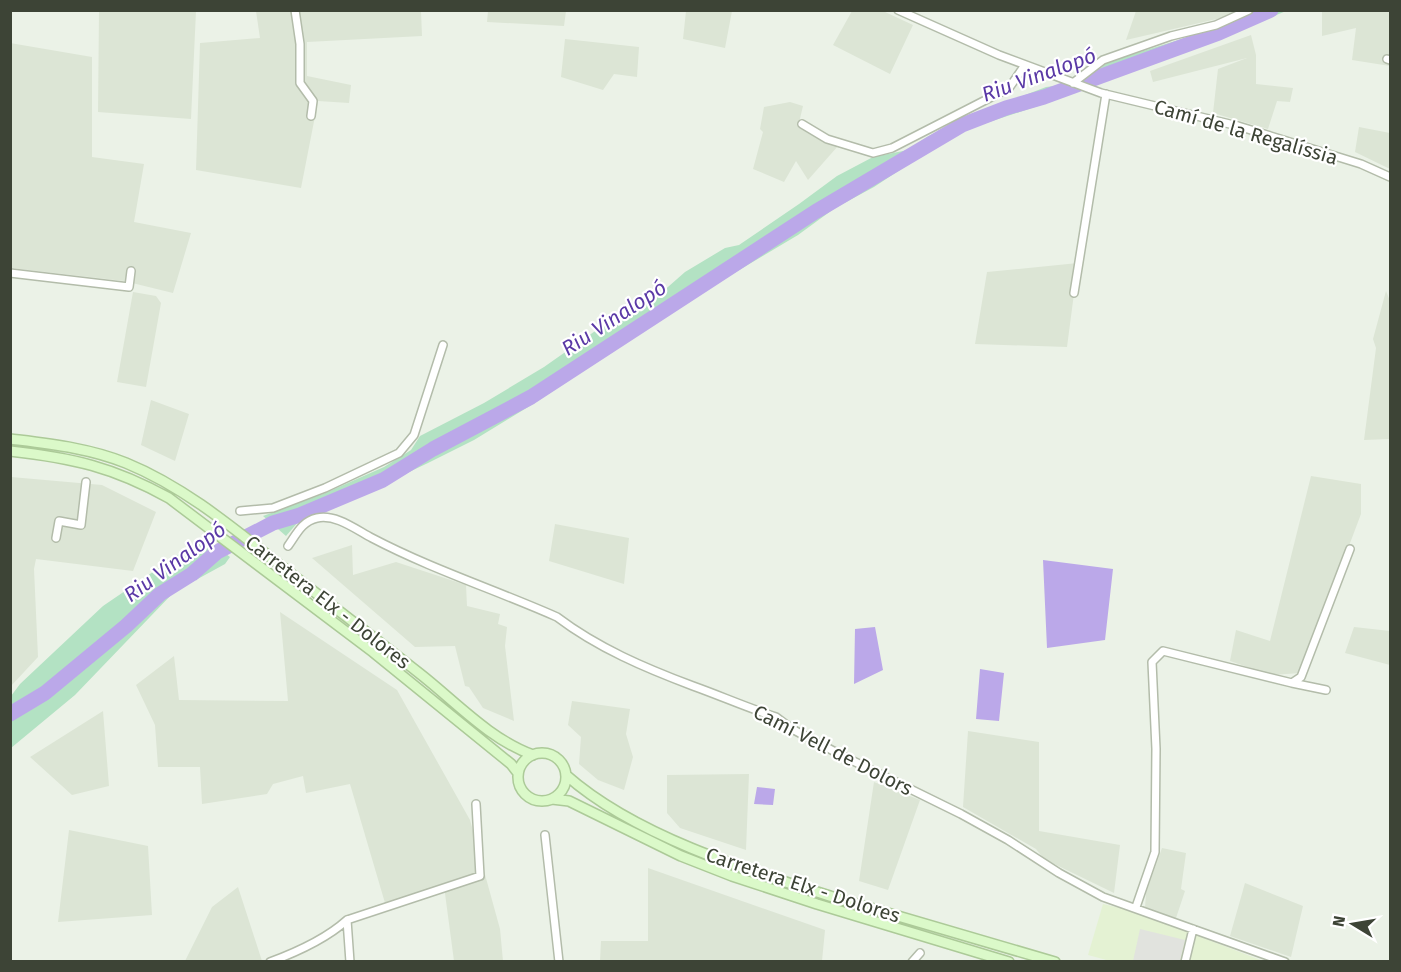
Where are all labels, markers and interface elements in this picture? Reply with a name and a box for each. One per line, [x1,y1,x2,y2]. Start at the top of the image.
water label: Riu Vinalopó [978,42,1100,108]
street label: Camí de la Regalíssia [1151,94,1341,170]
water label: Riu Vinalopó [557,274,671,362]
water label: Riu Vinalopó [119,516,231,608]
street label: Carretera Elx - Dolores [241,530,415,674]
street label: Camí Vell de Dolors [749,699,917,801]
street label: Carretera Elx - Dolores [703,842,903,928]
north arrow [1323,894,1383,954]
text: N [1328,914,1349,928]

